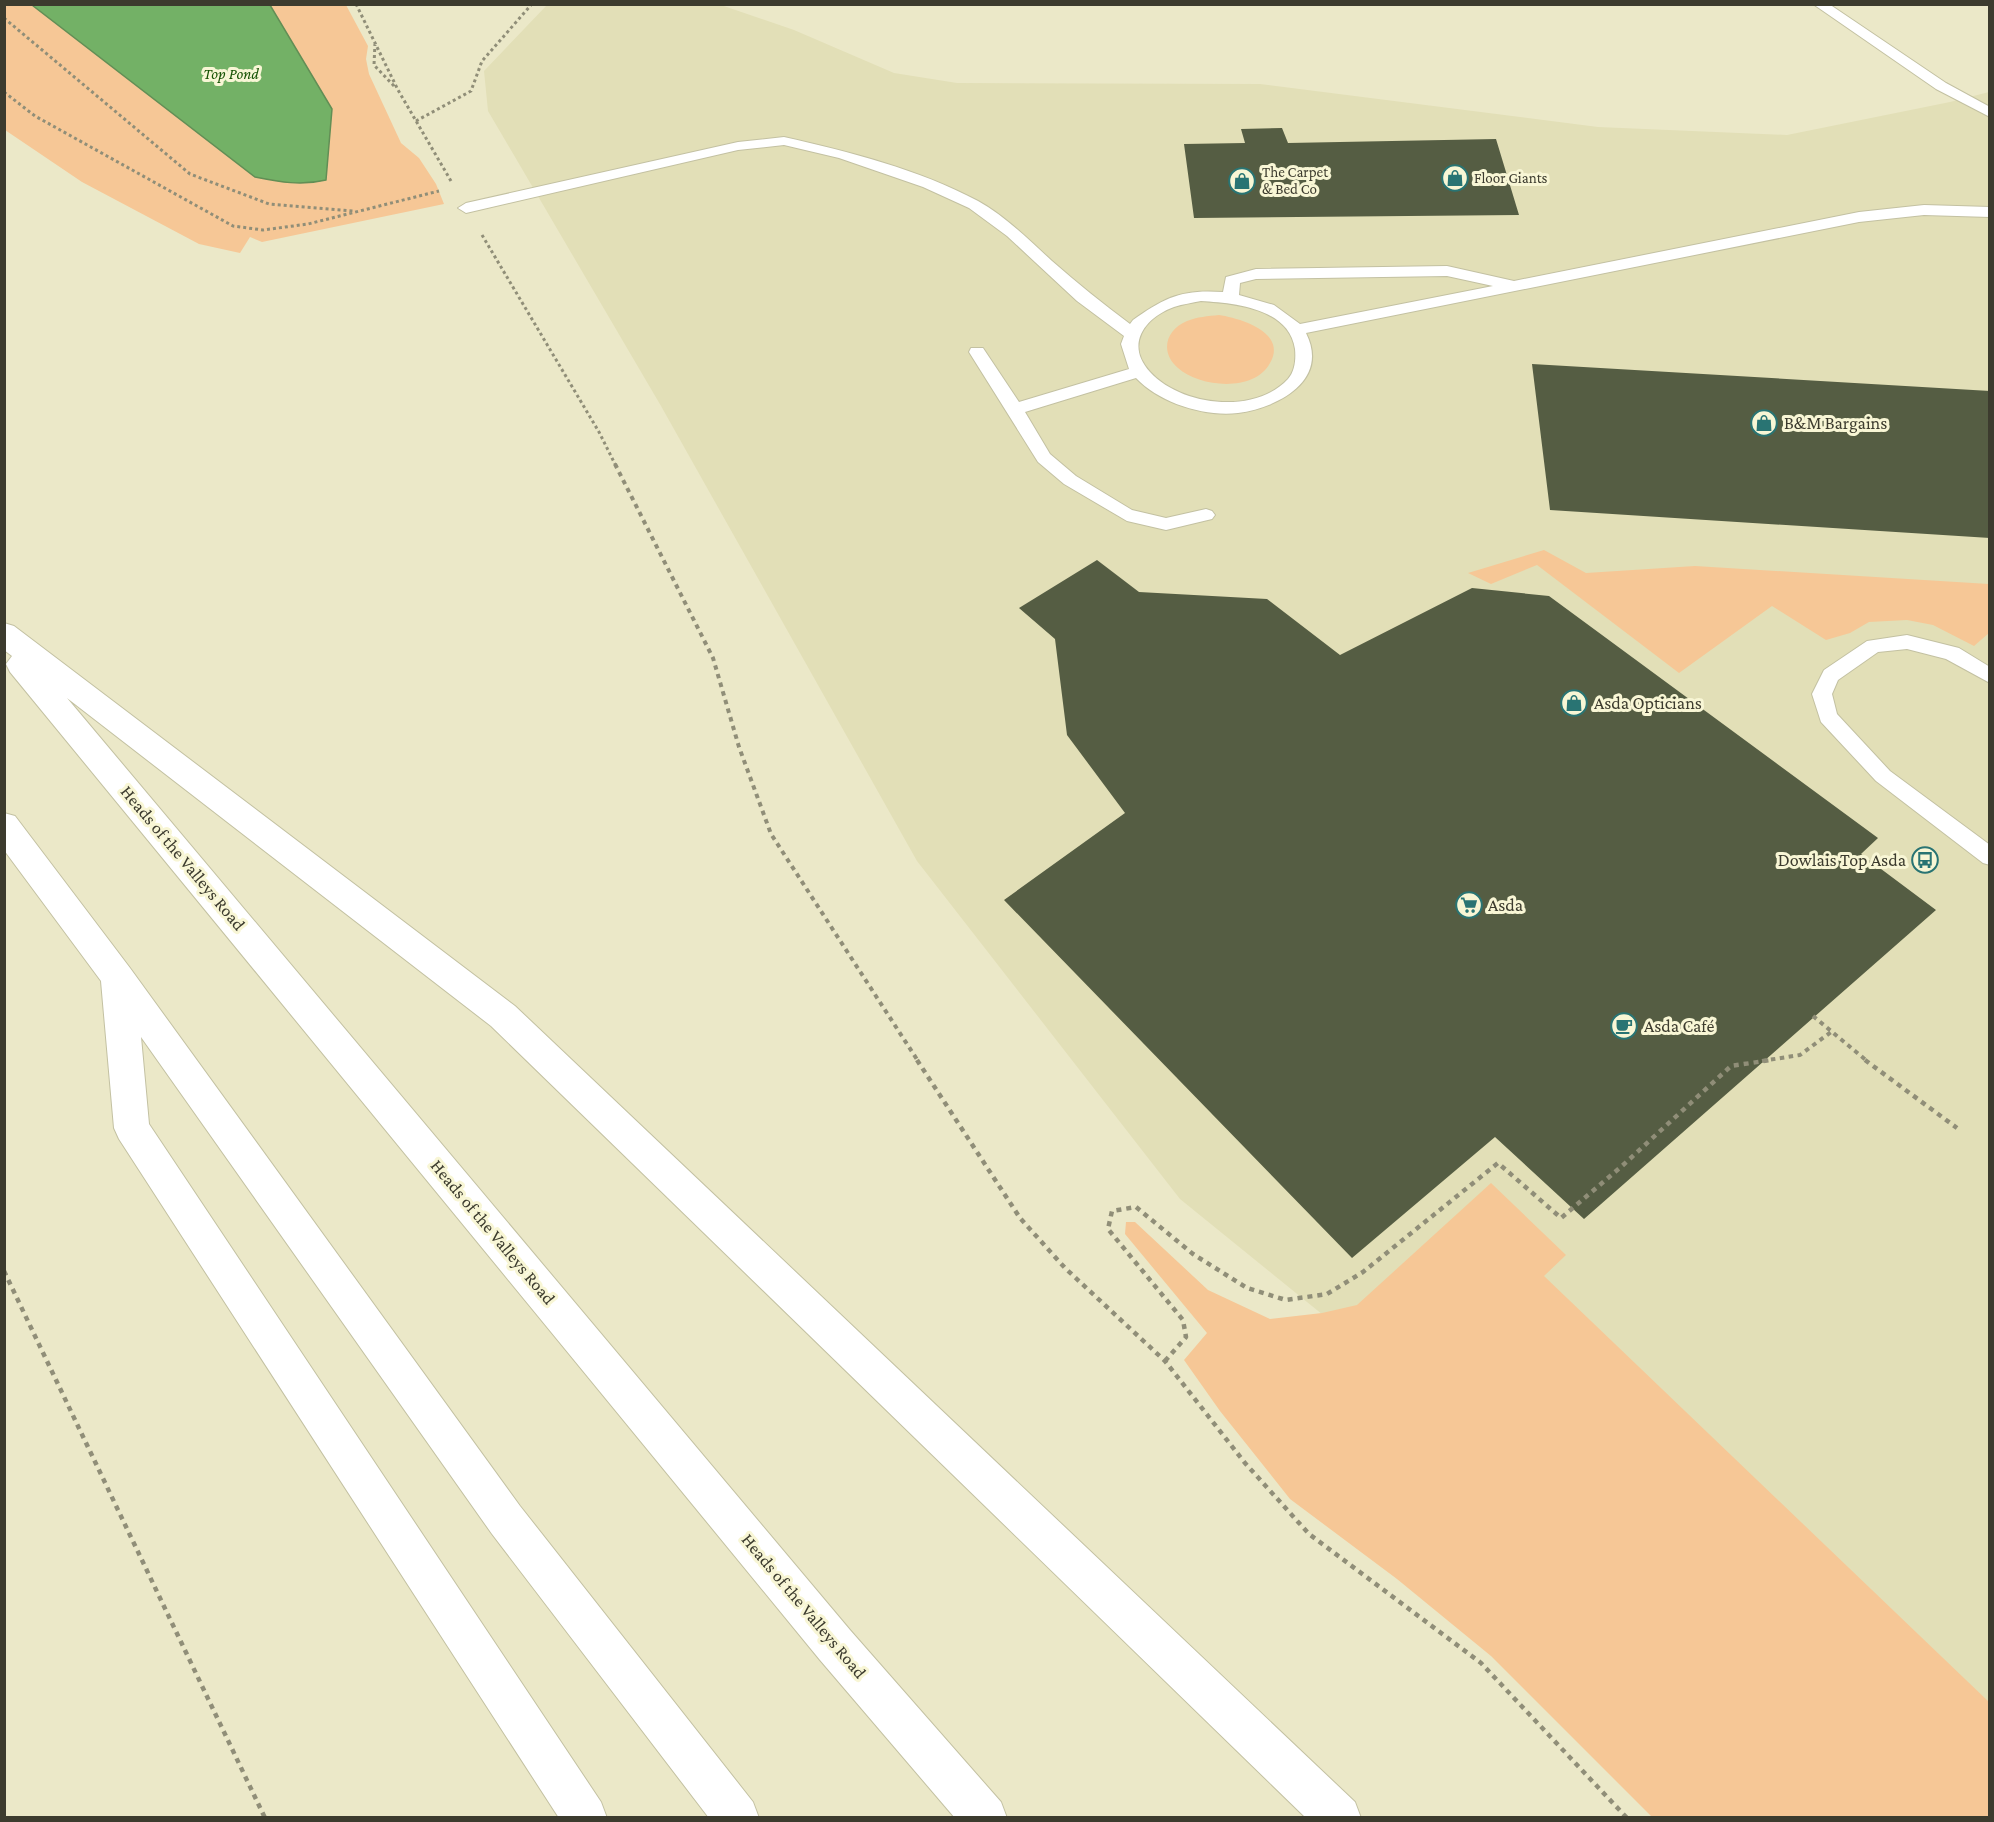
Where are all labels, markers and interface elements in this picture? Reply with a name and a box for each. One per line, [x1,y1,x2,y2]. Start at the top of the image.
water label: Top Pond [203,65,259,83]
shop icon: Floor Giants [1440,163,1470,193]
place label: The Carpet & Bed Co [1262,164,1329,197]
shop icon: The Carpet & Bed Co [1227,166,1257,196]
place label: Floor Giants [1474,170,1548,186]
shop icon: B&M Bargains [1749,408,1779,438]
place label: B&M Bargains [1784,413,1887,433]
shop icon: Asda Opticians [1559,688,1589,718]
place label: Asda Opticians [1594,693,1702,713]
street label: Heads of the Valleys Road [117,782,250,935]
bus stop icon: Dowlais Top Asda [1910,845,1940,875]
place label: Dowlais Top Asda [1778,850,1906,870]
supermarket icon: Asda [1454,890,1484,920]
place label: Asda [1488,895,1523,915]
cafe icon: Asda Café [1609,1011,1639,1041]
place label: Asda Café [1644,1016,1715,1036]
street label: Heads of the Valleys Road [427,1156,560,1309]
street label: Heads of the Valleys Road [738,1530,871,1683]

